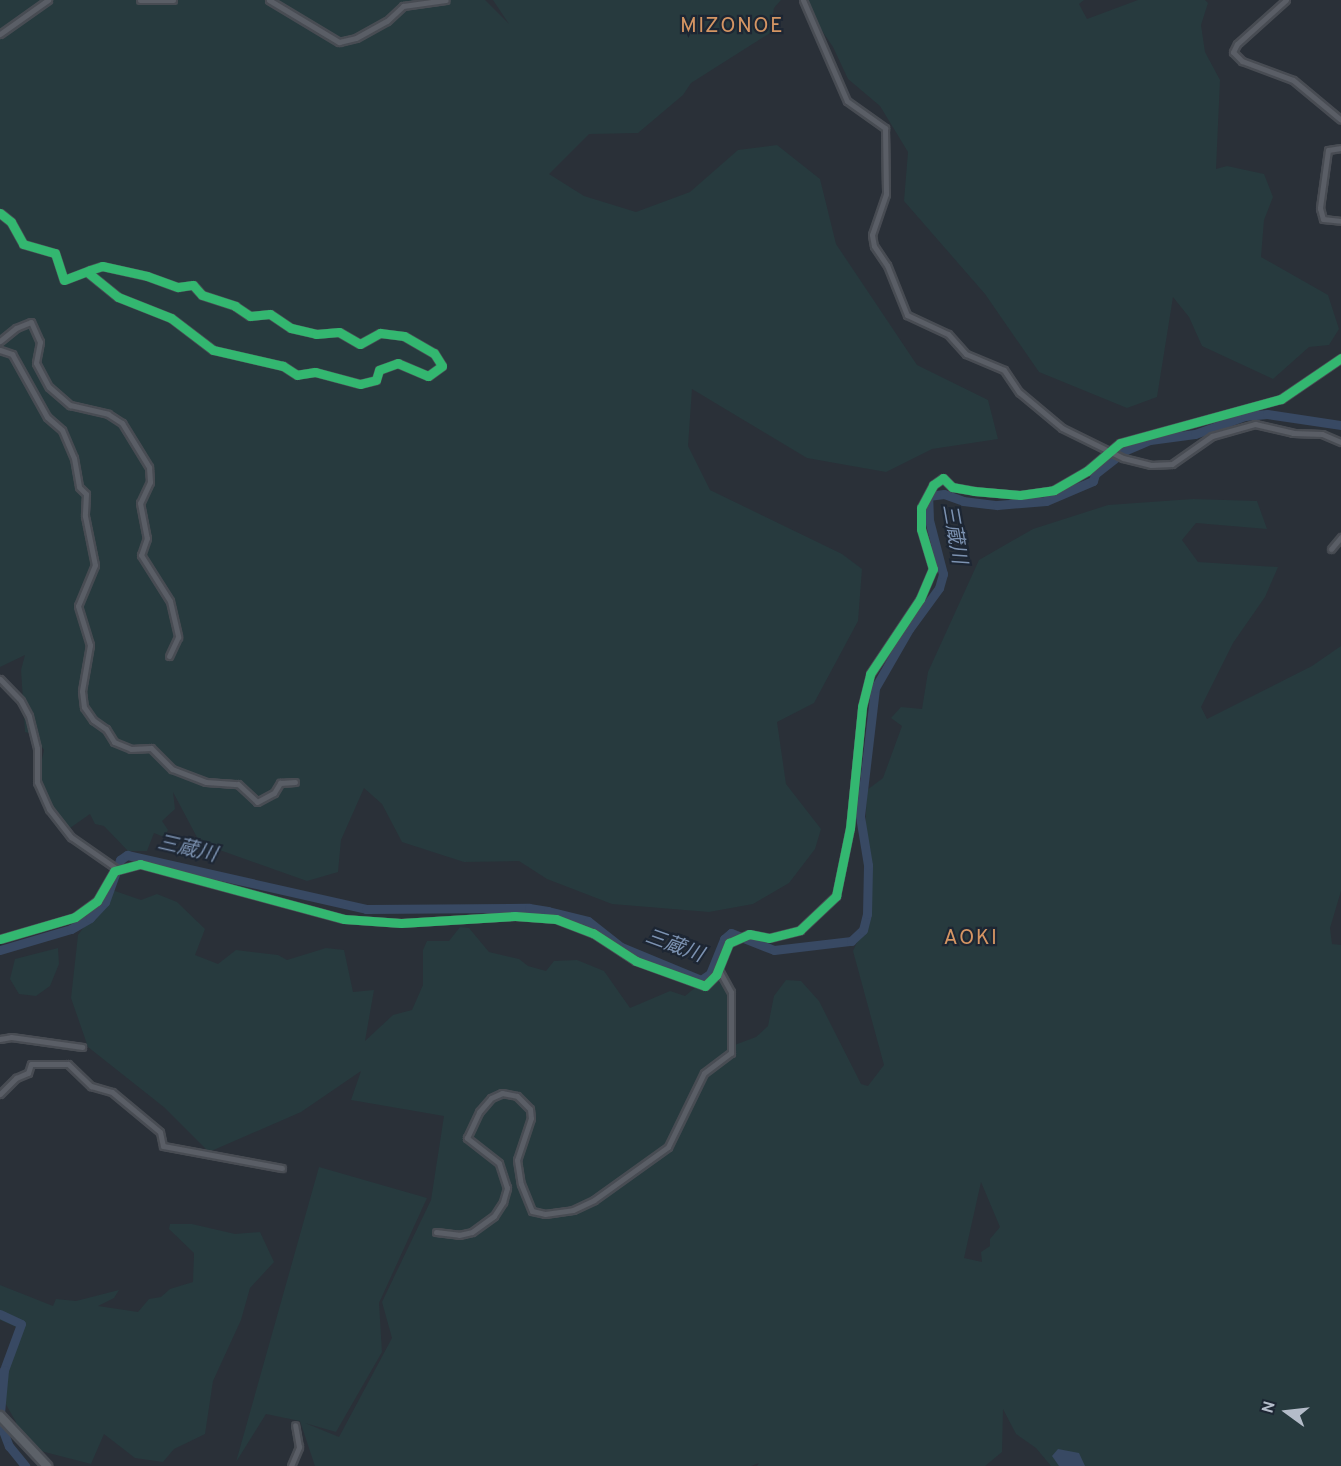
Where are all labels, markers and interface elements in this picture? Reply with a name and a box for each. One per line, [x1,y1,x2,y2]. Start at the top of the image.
district label: MIZONOE [680,14,784,40]
water label: 三蔵川 [936,502,970,566]
water label: 三蔵川 [155,832,219,868]
water label: 三蔵川 [642,925,706,969]
district label: AOKI [944,926,998,952]
north arrow [1257,1382,1317,1442]
text: N [1258,1399,1281,1415]

